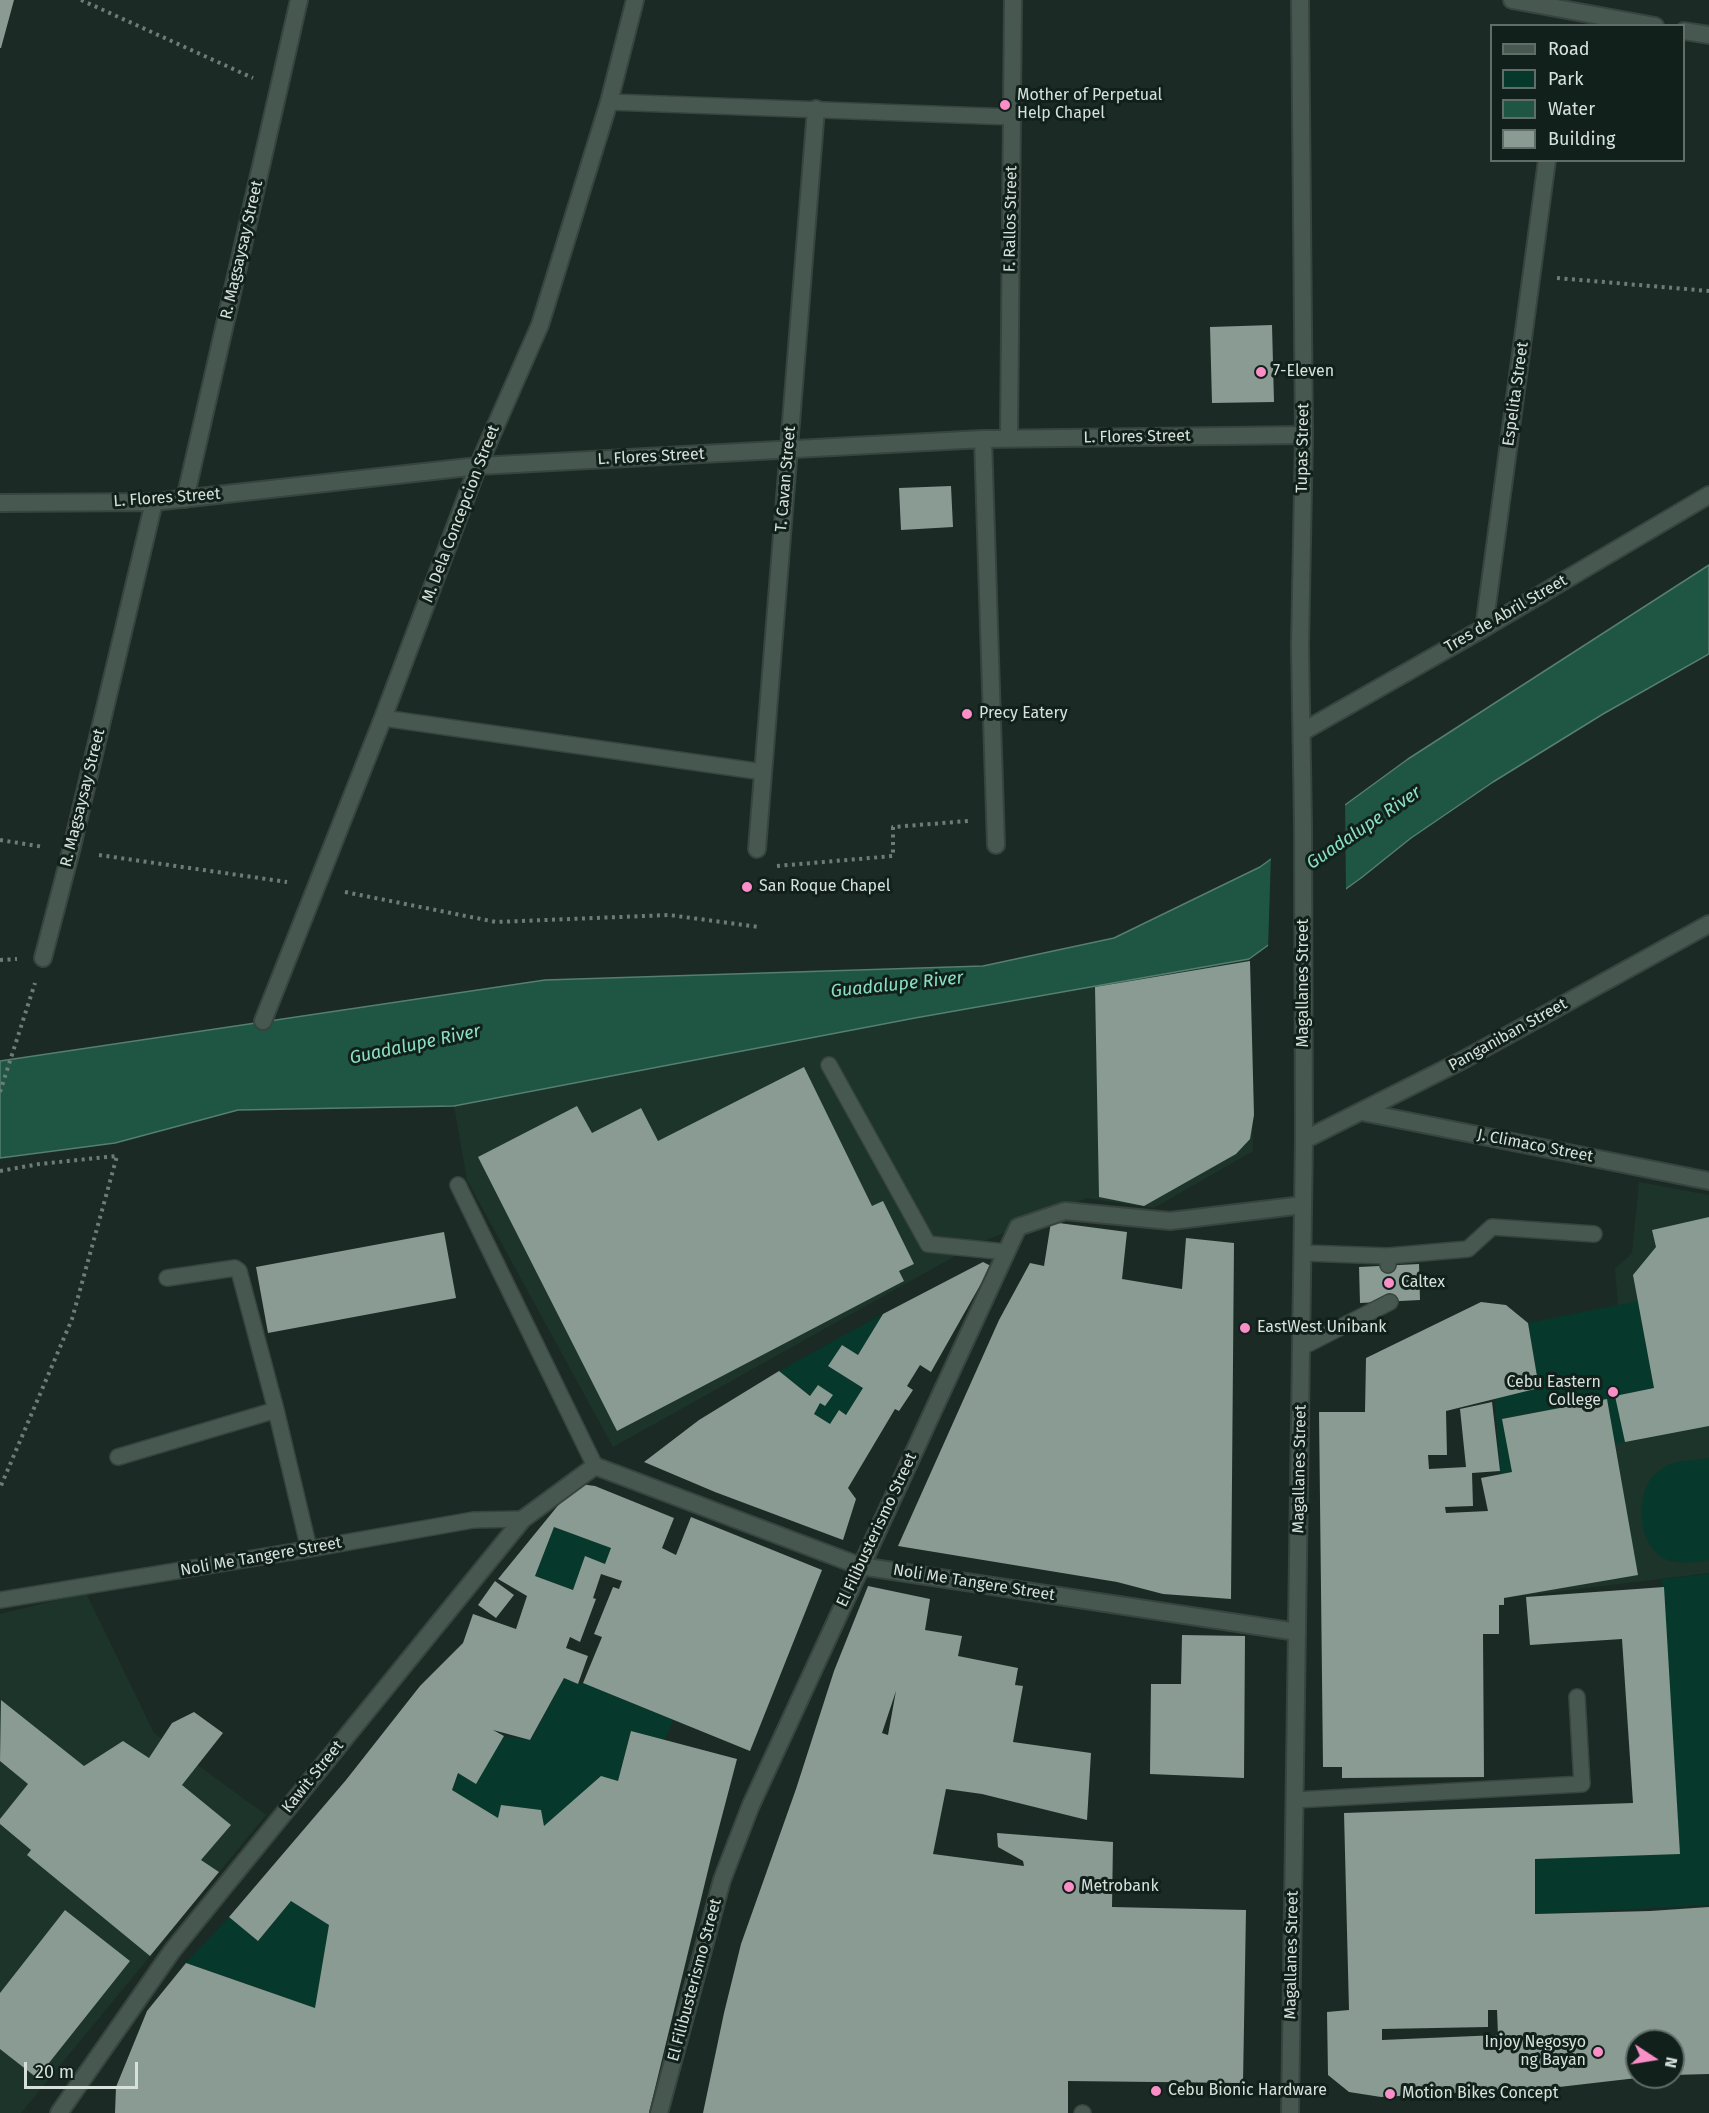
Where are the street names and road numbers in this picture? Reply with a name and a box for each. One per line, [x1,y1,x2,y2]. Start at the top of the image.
street label: F. Rallos Street [1000,166,1022,272]
street label: R. Magsaysay Street [217,179,267,321]
street label: Espelita Street [1499,340,1533,448]
street label: Tupas Street [1293,403,1313,493]
street label: M. Dela Concepcion Street [418,423,504,605]
street label: T. Cavan Street [772,425,800,533]
street label: L. Flores Street [1083,426,1191,448]
street label: L. Flores Street [597,445,705,469]
street label: L. Flores Street [113,485,221,511]
street label: Tres de Abril Street [1441,571,1571,657]
street label: R. Magsaysay Street [57,727,109,869]
street label: Magallanes Street [1294,919,1314,1047]
street label: Panganiban Street [1446,995,1570,1075]
street label: J. Climaco Street [1475,1125,1595,1167]
street label: Magallanes Street [1289,1404,1311,1534]
street label: El Filibusterismo Street [833,1450,921,1610]
street label: Noli Me Tangere Street [179,1533,343,1581]
street label: Noli Me Tangere Street [892,1561,1056,1605]
street label: Kawit Street [278,1737,348,1817]
street label: Magallanes Street [1281,1890,1303,2020]
street label: El Filibusterismo Street [664,1896,726,2064]

